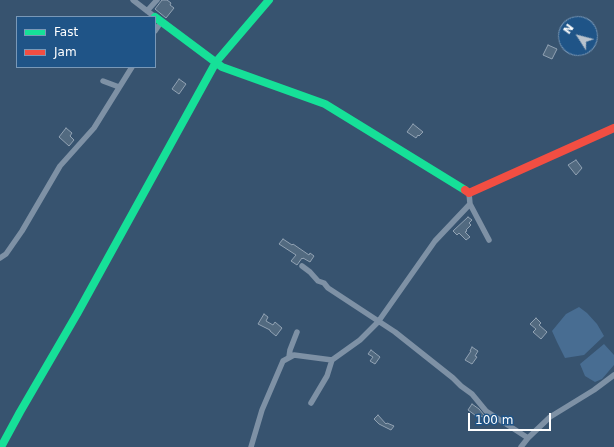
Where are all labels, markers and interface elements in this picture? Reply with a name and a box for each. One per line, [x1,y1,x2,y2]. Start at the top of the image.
legend [16,16,156,68]
north arrow [558,16,598,56]
text: N [561,22,577,37]
text: Fast [54,25,78,39]
text: Jam [54,45,77,59]
scale bar [470,405,553,431]
text: 100 m [475,413,513,427]

